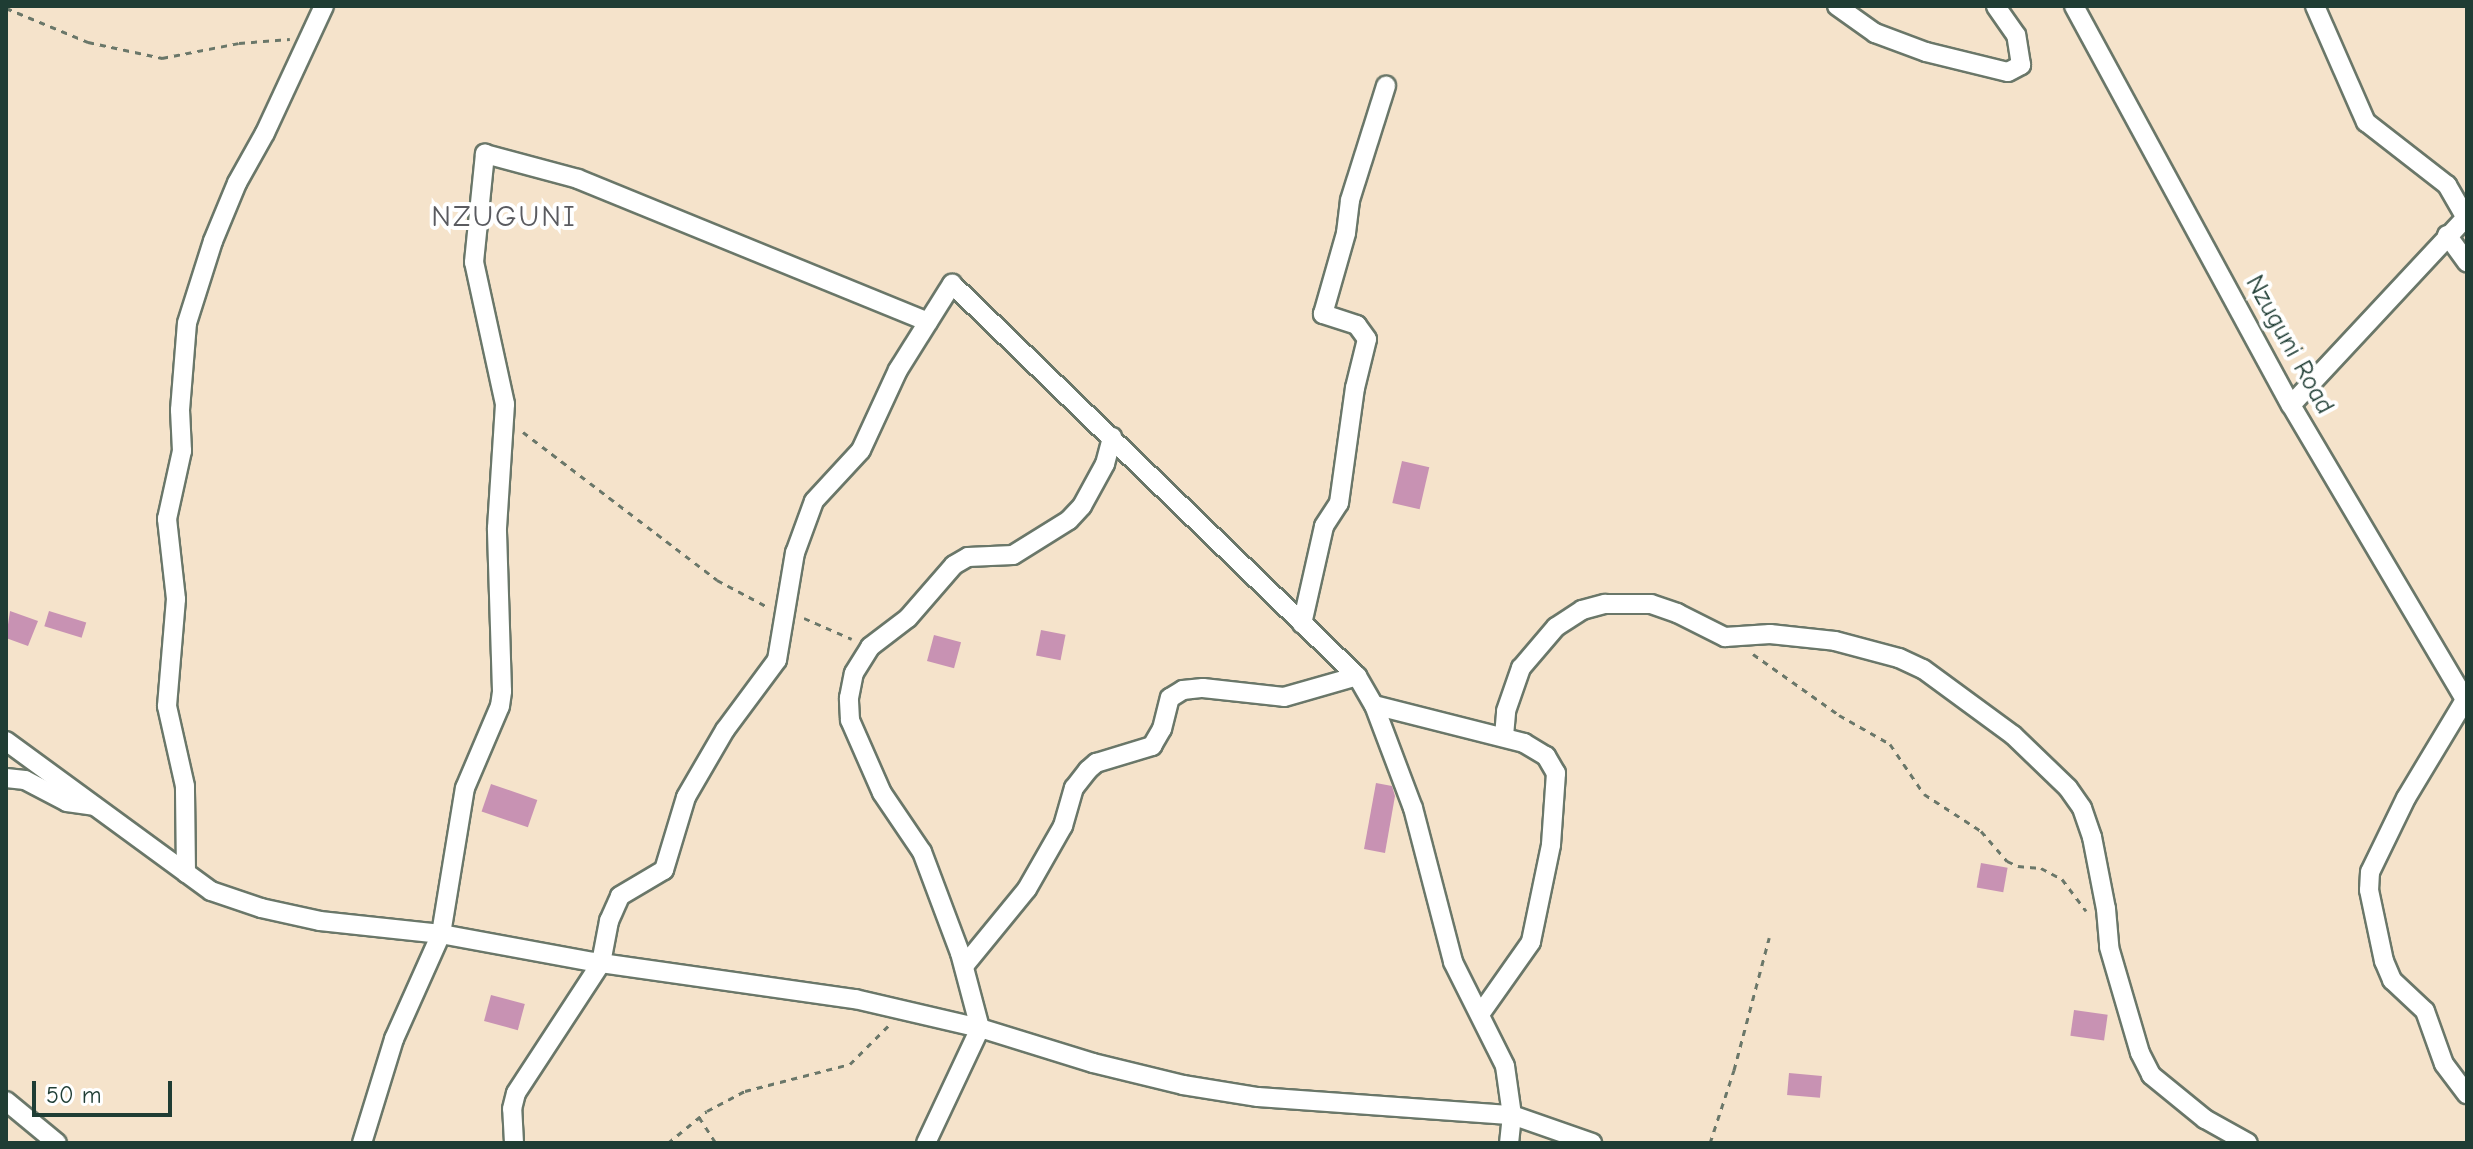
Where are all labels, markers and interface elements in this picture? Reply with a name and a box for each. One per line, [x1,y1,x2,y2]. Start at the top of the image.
district label: NZUGUNI [431,199,577,235]
street label: Nzuguni Road [2238,270,2340,420]
scale bar [36,1065,176,1115]
text: 50 m [46,1081,102,1109]

